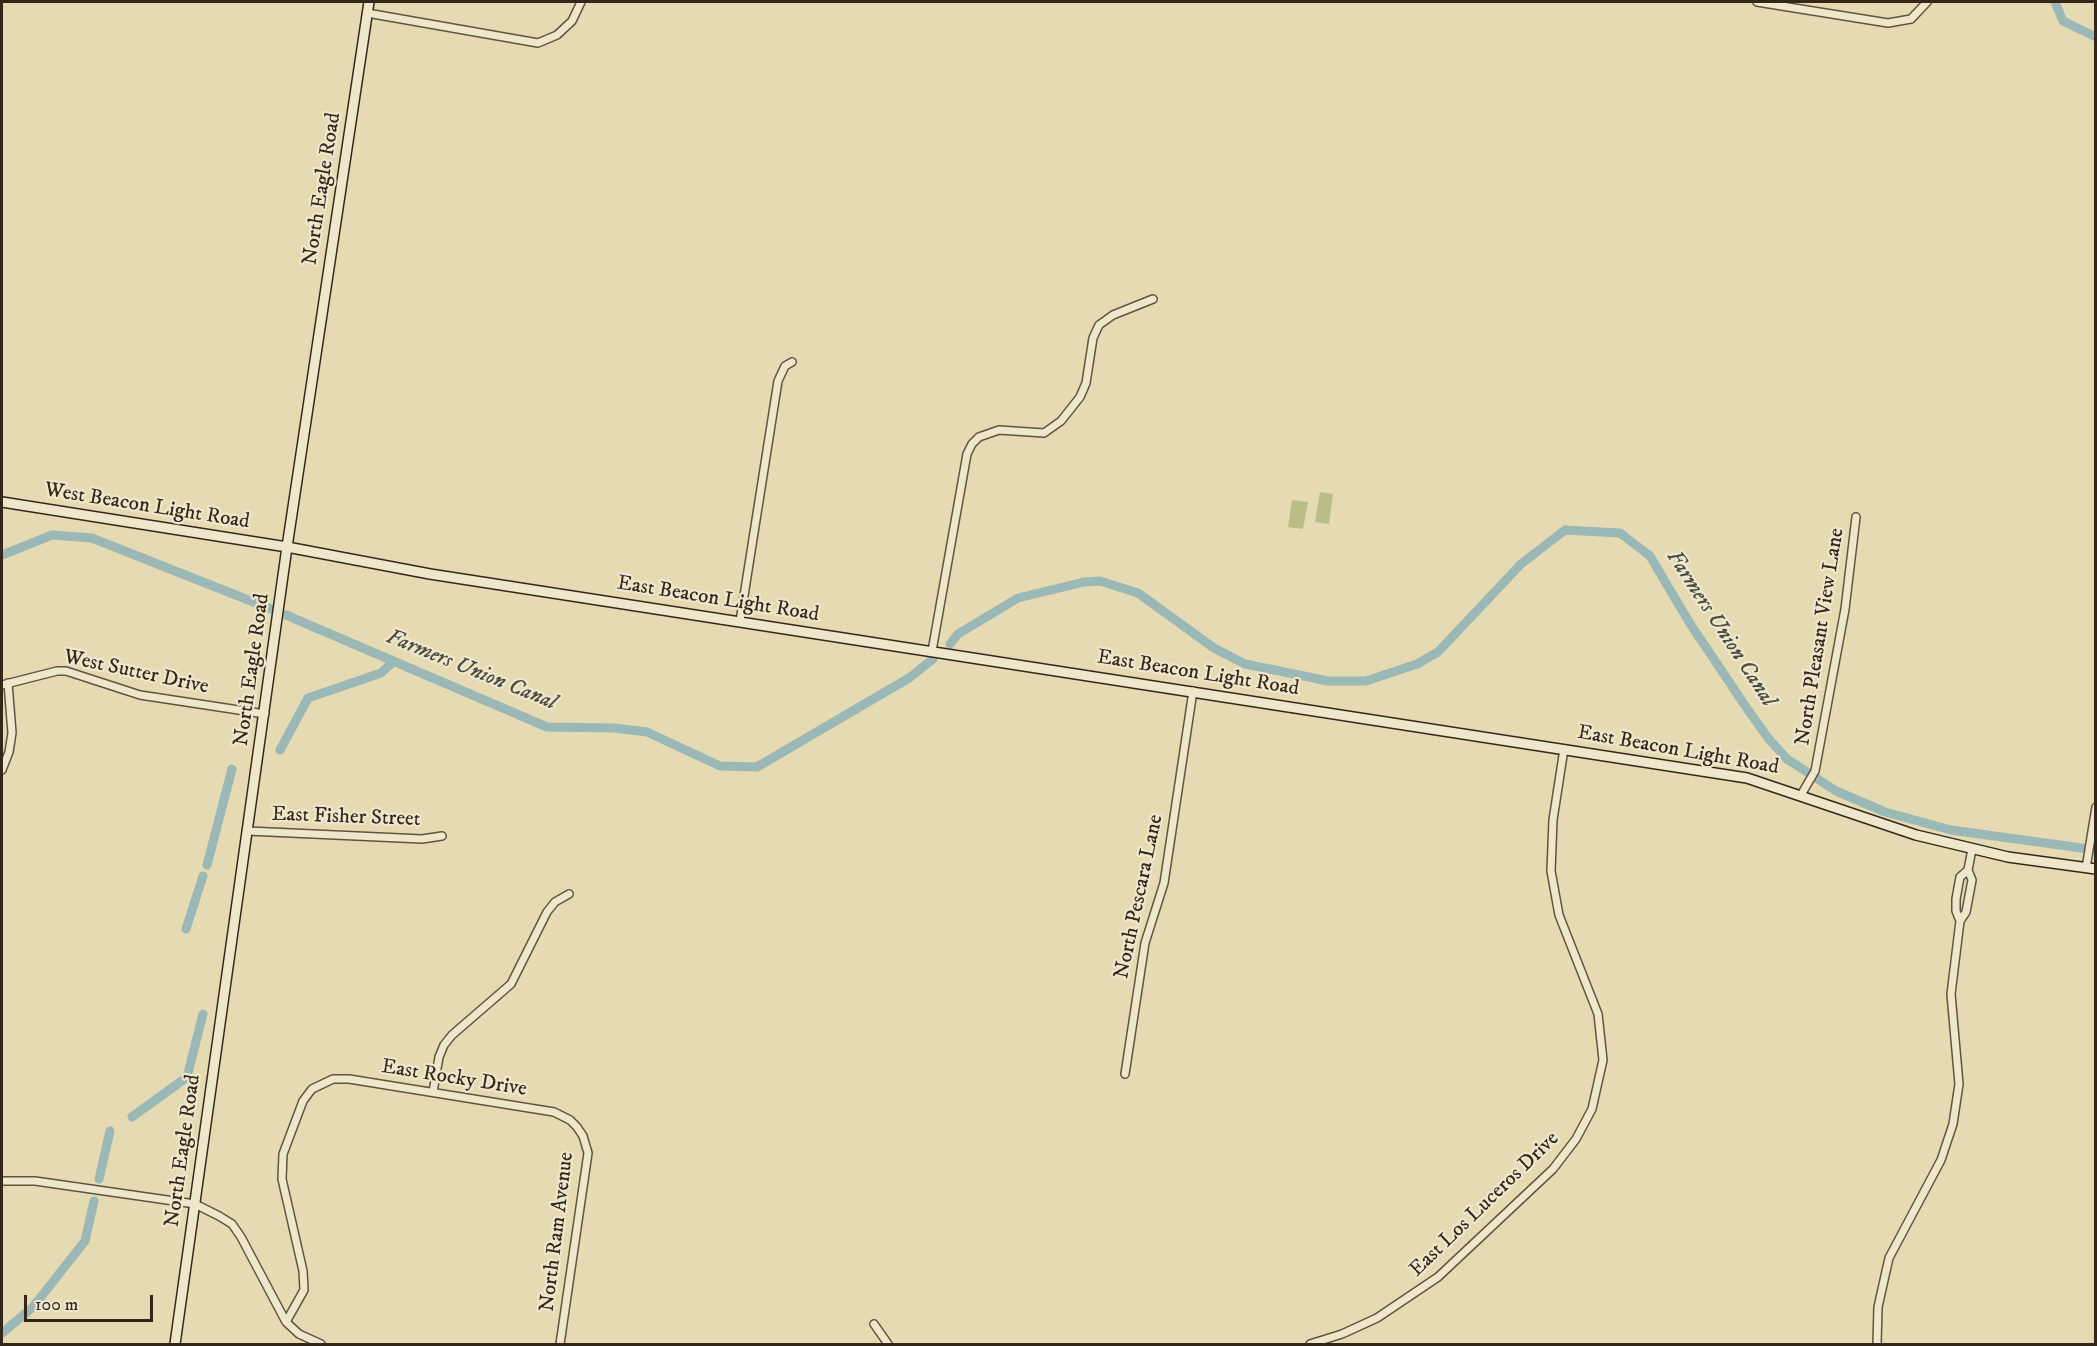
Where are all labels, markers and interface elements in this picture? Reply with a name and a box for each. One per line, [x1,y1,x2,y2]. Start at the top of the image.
street label: North Eagle Road [299,111,347,267]
street label: West Beacon Light Road [43,478,251,536]
street label: North Pleasant View Lane [1791,527,1851,747]
water label: Farmers Union Canal [1660,546,1780,712]
street label: East Beacon Light Road [615,572,821,628]
street label: North Eagle Road [230,592,276,748]
water label: Farmers Union Canal [382,625,560,717]
street label: West Sutter Drive [61,645,211,701]
street label: East Beacon Light Road [1095,646,1301,702]
street label: East Beacon Light Road [1575,721,1781,781]
street label: East Fisher Street [271,803,421,833]
street label: North Pescara Lane [1110,812,1170,982]
street label: East Rocky Drive [380,1055,528,1103]
street label: North Eagle Road [161,1073,207,1229]
street label: East Los Luceros Drive [1405,1127,1565,1283]
street label: North Ram Avenue [536,1151,580,1313]
scale bar [27,1283,156,1321]
text: 100 m [35,1294,78,1316]

